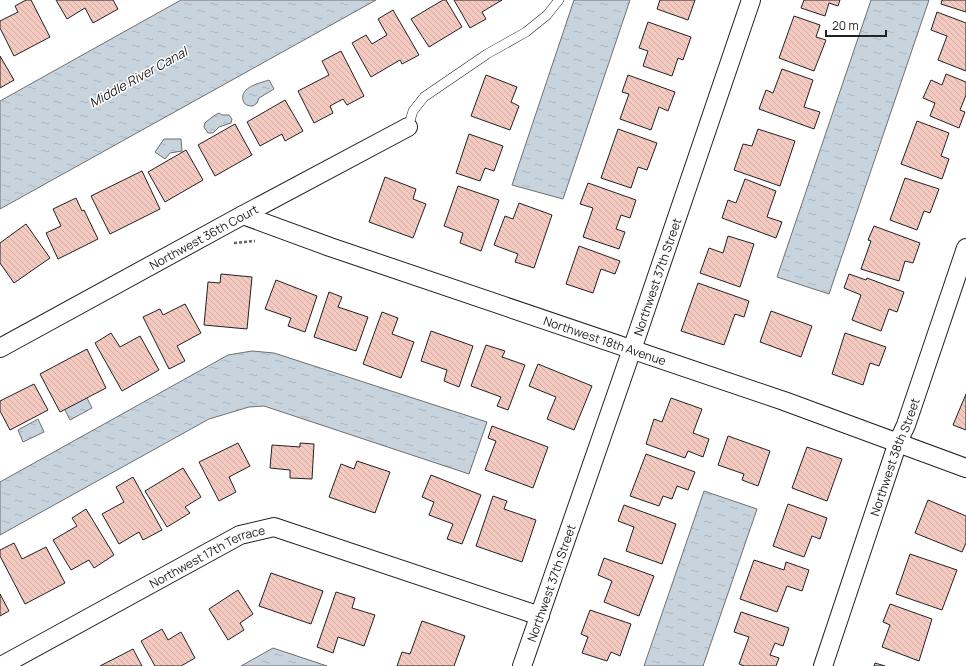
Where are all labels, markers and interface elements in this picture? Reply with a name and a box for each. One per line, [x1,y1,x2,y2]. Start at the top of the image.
scale bar [826,12,886,38]
text: 20 m [832,17,859,34]
water label: Middle River Canal [86,42,192,111]
street label: Northwest 36th Court [146,200,261,273]
street label: Northwest 37th Street [629,215,685,338]
street label: Northwest 18th Avenue [541,312,668,369]
street label: Northwest 38th Street [865,395,923,518]
street label: Northwest 17th Terrace [146,521,267,592]
street label: Northwest 37th Street [523,522,579,644]

